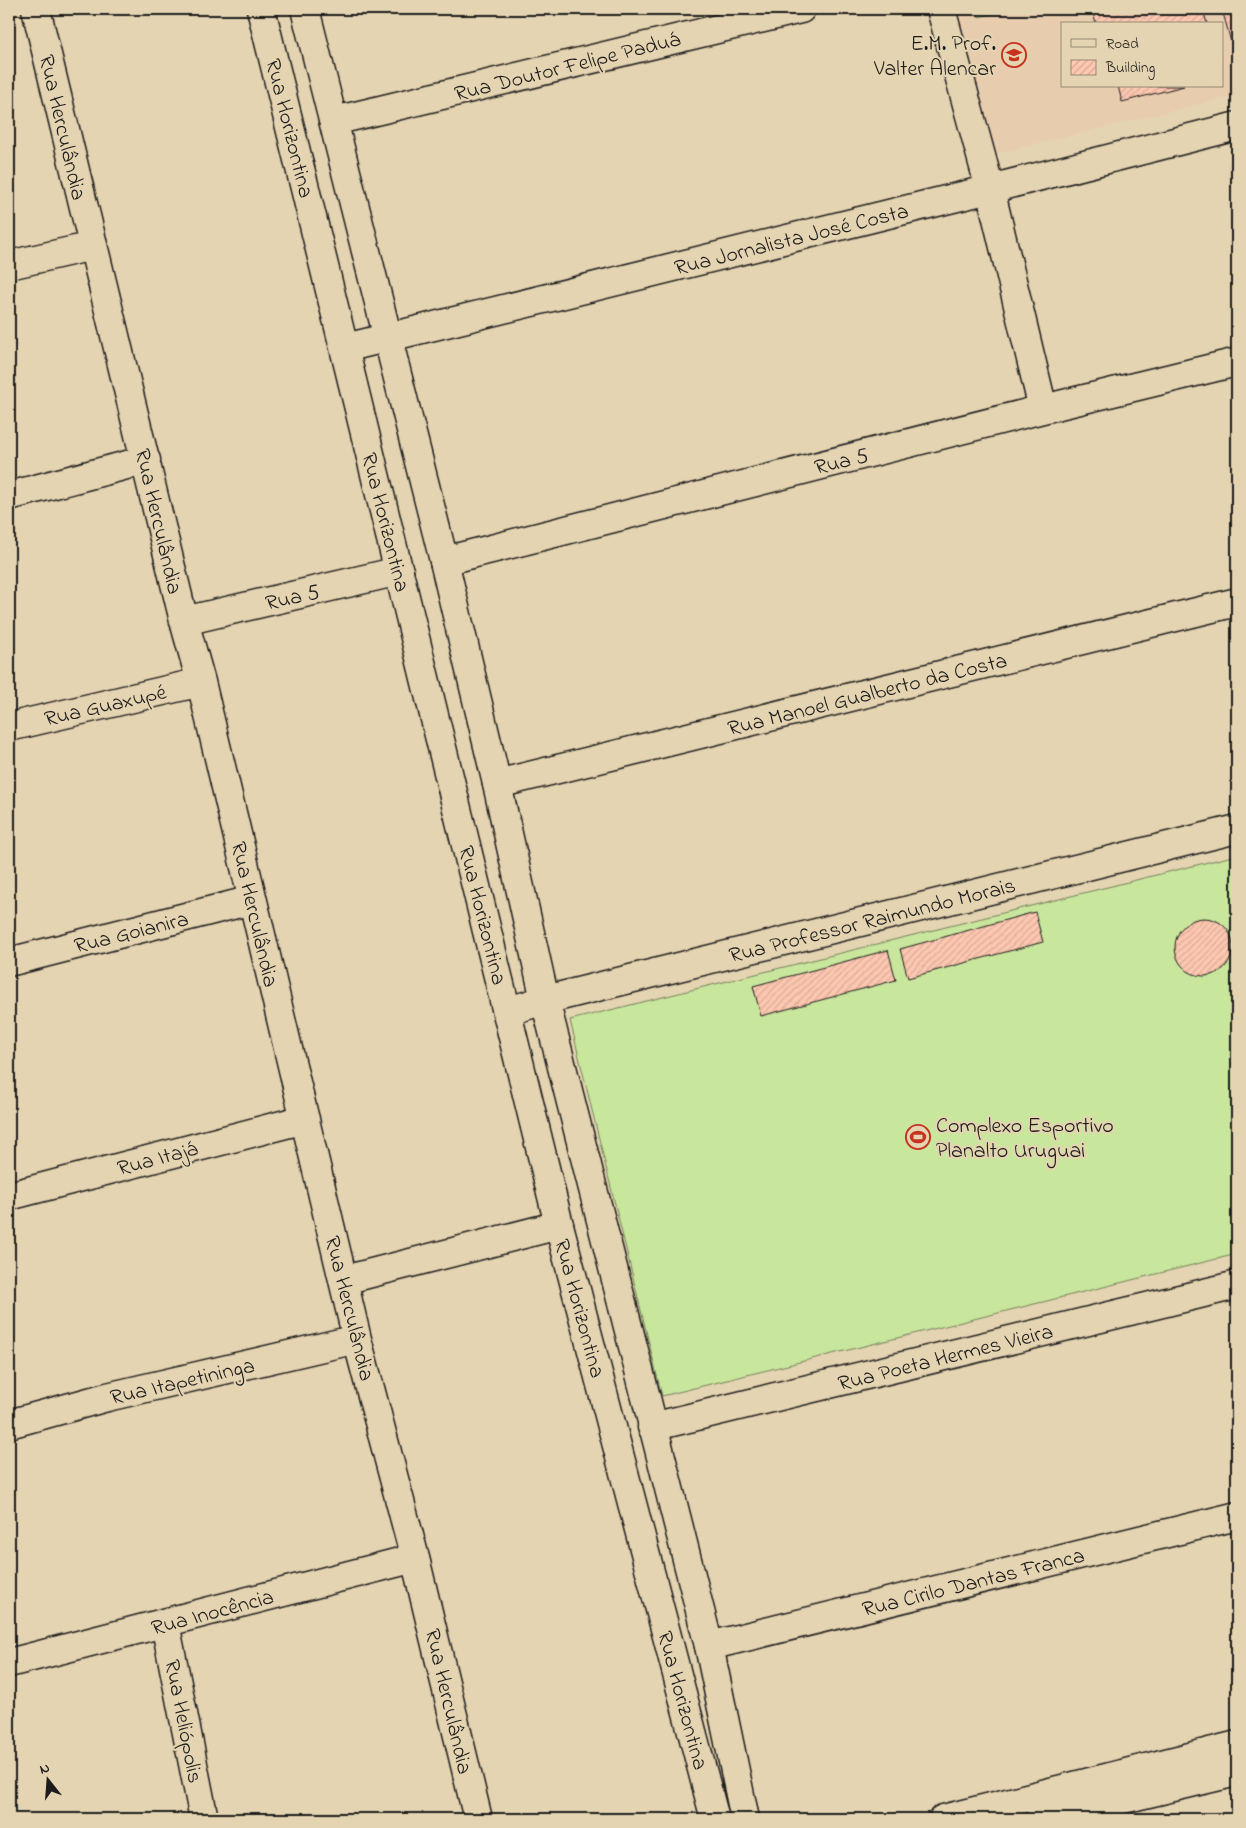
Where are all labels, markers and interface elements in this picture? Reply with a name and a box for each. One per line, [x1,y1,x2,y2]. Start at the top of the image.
legend [1061,22,1224,88]
street label: Rua Doutor Felipe Paduá [451,24,684,111]
place label: E.M. Prof. Valter Alencar [873,29,996,86]
text: Road [1106,33,1139,55]
school or university icon: E.M. Prof. Valter Alencar [1001,42,1027,68]
street label: Rua Herculândia [29,52,93,204]
street label: Rua Horizontina [255,56,321,202]
text: Building [1105,57,1155,80]
street label: Rua Jornalista José Costa [671,196,912,285]
street label: Rua 5 [811,441,872,485]
street label: Rua Herculândia [125,446,189,598]
street label: Rua Horizontina [351,450,417,596]
street label: Rua 5 [262,577,323,621]
street label: Rua Manoel Gualberto da Costa [725,646,1011,746]
street label: Rua Guaxupé [41,677,170,737]
street label: Rua Herculândia [221,839,285,991]
street label: Rua Horizontina [448,843,514,989]
street label: Rua Professor Raimundo Morais [726,871,1019,973]
street label: Rua Goianira [71,904,192,964]
place label: Complexo Esportivo Planalto Uruguai [936,1111,1114,1169]
sports icon: Complexo Esportivo Planalto Uruguai [905,1124,931,1150]
street label: Rua Itajá [114,1134,202,1186]
street label: Rua Herculândia [315,1233,382,1385]
street label: Rua Horizontina [544,1236,612,1382]
street label: Rua Poeta Hermes Vieira [835,1317,1057,1401]
street label: Rua Itapetininga [107,1351,258,1416]
street label: Rua Cirilo Dantas Franca [859,1541,1088,1627]
street label: Rua Inocência [148,1582,278,1646]
street label: Rua Herculândia [415,1626,479,1778]
street label: Rua Horizontina [647,1628,715,1774]
street label: Rua Heliópolis [154,1657,210,1786]
north arrow [22,1756,72,1806]
text: N [37,1758,52,1780]

